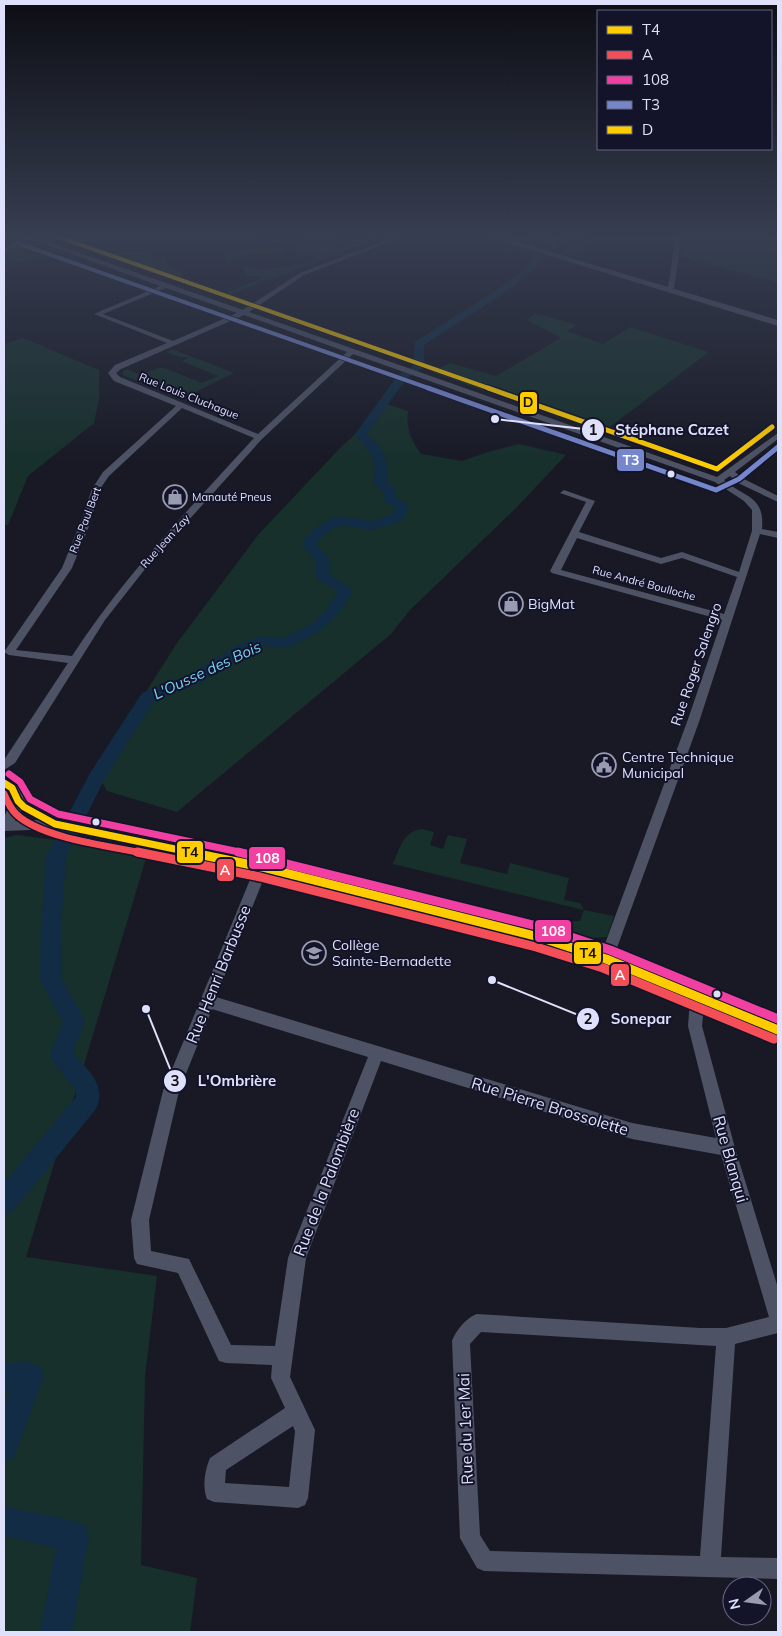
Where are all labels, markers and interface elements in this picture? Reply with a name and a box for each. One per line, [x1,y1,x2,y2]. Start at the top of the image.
legend [597,10,772,150]
text: T4 [642,20,660,39]
text: A [642,45,653,64]
text: 108 [642,70,669,89]
text: T3 [642,95,660,114]
text: D [642,120,653,139]
street label: Rue Louis Cluchague [137,370,241,422]
line badge: D [519,391,538,415]
text: D [523,393,533,411]
callout: Stéphane Cazet [581,415,739,445]
text: 1 [588,420,598,439]
text: Stéphane Cazet [615,420,729,439]
line badge: T3 [616,448,645,472]
text: T3 [622,451,640,469]
unlabelled marker [666,469,676,479]
shop icon: Manauté Pneus [162,484,188,510]
street label: Rue Paul Bert [66,485,104,555]
place label: Manauté Pneus [192,490,271,504]
street label: Rue Jean Zay [137,511,193,571]
street label: Rue André Boulloche [591,562,697,604]
shop icon: BigMat [498,591,524,617]
place label: BigMat [528,595,575,613]
street label: Rue Roger Salengro [666,600,726,728]
water label: L'Ousse des Bois [150,637,264,703]
place label: Centre Technique Municipal [622,748,734,782]
public building icon: Centre Technique Municipal [591,752,617,778]
unlabelled marker [91,817,101,827]
line badge: T4 [176,840,204,864]
text: T4 [181,843,199,861]
line badge: 108 [248,846,286,870]
text: 108 [254,849,280,867]
line badge: A [216,858,235,882]
text: A [220,861,231,879]
street label: Rue Henri Barbusse [181,902,255,1046]
line badge: 108 [534,919,572,943]
text: 108 [540,922,566,940]
place label: Collège Sainte-Bernadette [332,936,451,970]
school or university icon: Collège Sainte-Bernadette [301,940,327,966]
line badge: T4 [573,941,602,965]
text: T4 [579,944,597,962]
line badge: A [610,963,630,987]
text: A [615,966,626,984]
unlabelled marker [712,989,722,999]
callout: Sonepar [576,1004,681,1034]
text: 2 [583,1009,593,1028]
text: Sonepar [611,1009,671,1028]
callout: L'Ombrière [163,1066,287,1096]
text: 3 [170,1071,180,1090]
text: L'Ombrière [198,1071,276,1090]
street label: Rue Pierre Brossolette [469,1073,631,1139]
street label: Rue de la Palombière [289,1105,363,1259]
street label: Rue Blanqui [709,1113,753,1205]
street label: Rue du 1er Mai [453,1373,477,1485]
north arrow [722,1576,772,1626]
text: N [724,1597,744,1611]

